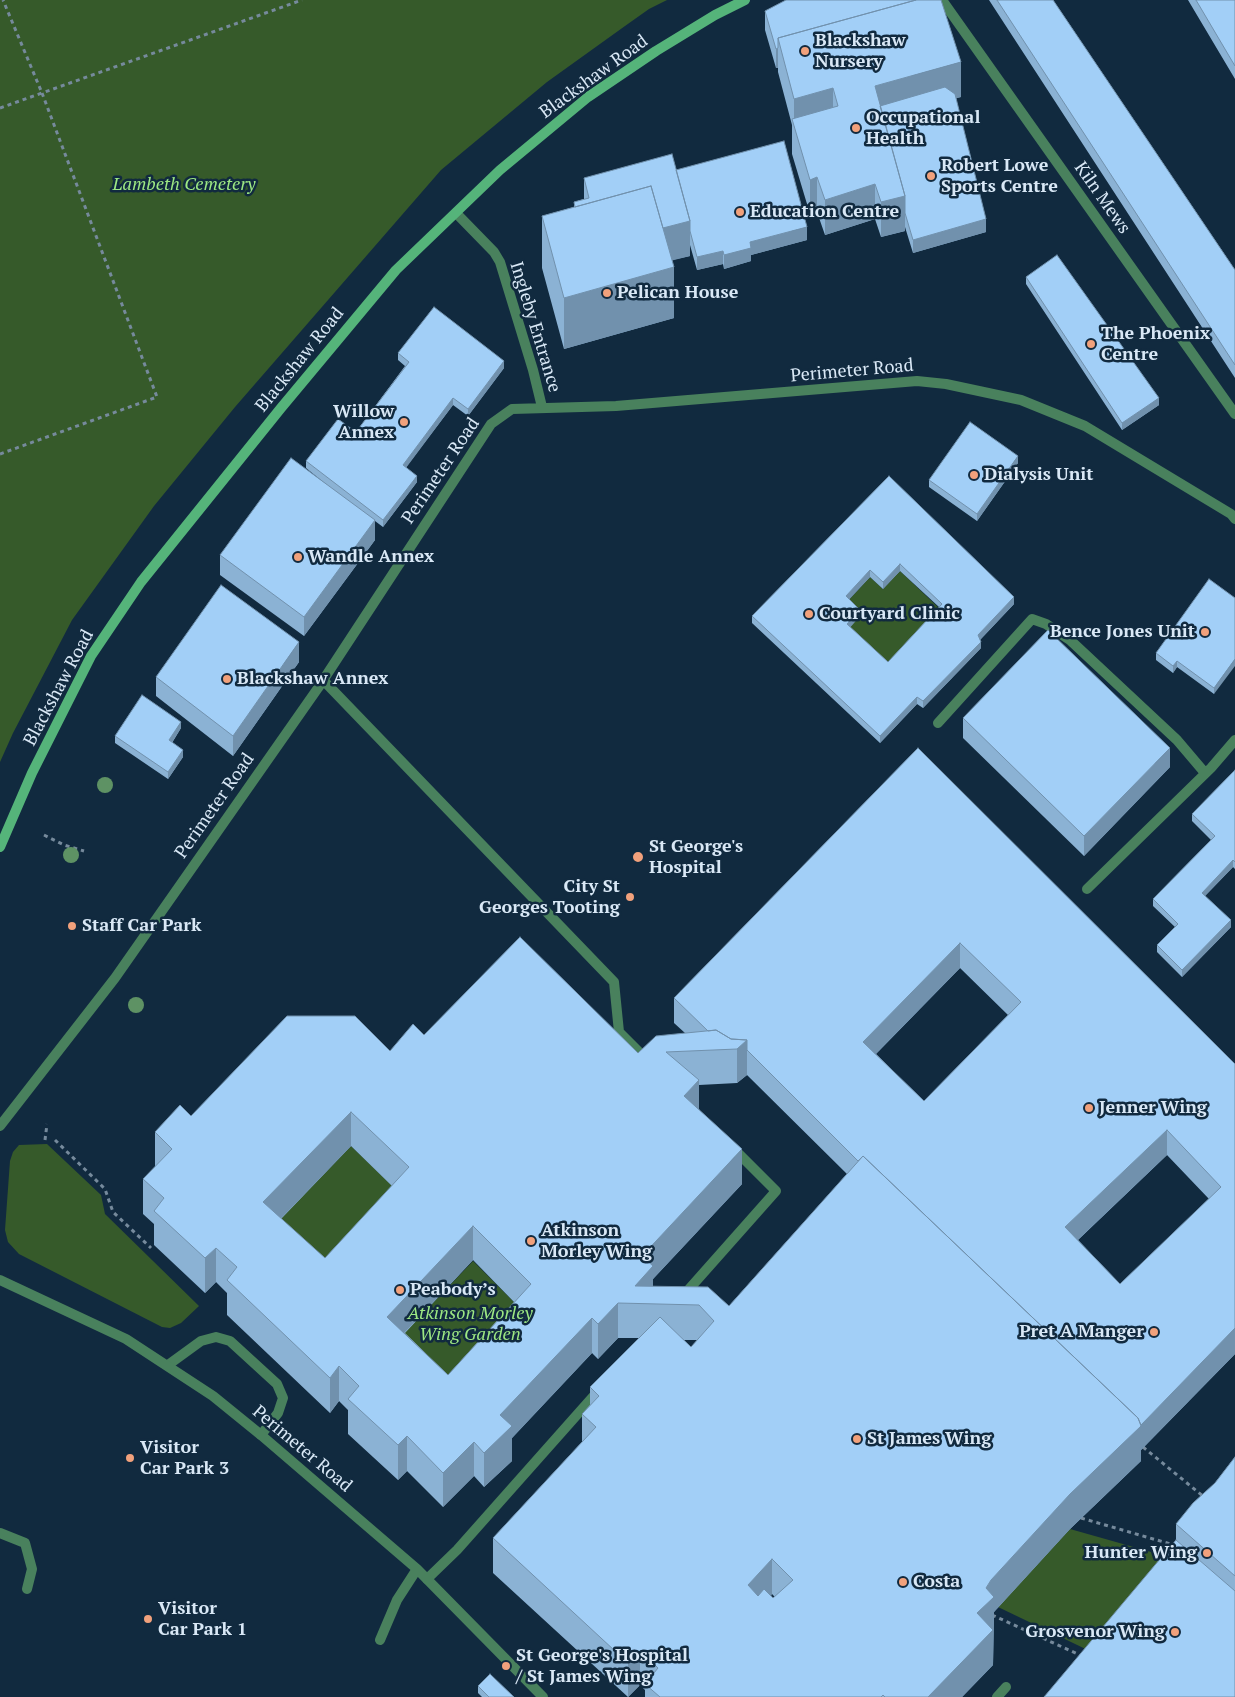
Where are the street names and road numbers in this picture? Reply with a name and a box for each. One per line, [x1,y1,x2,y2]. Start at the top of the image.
street label: Blackshaw Road [536,31,652,123]
street label: Kiln Mews [1069,158,1135,238]
street label: Ingleby Entrance [505,259,565,395]
street label: Blackshaw Road [251,303,349,417]
street label: Perimeter Road [790,355,914,387]
street label: Perimeter Road [398,414,484,528]
street label: Blackshaw Road [19,626,99,750]
street label: Perimeter Road [171,749,259,863]
street label: Perimeter Road [248,1401,356,1497]

